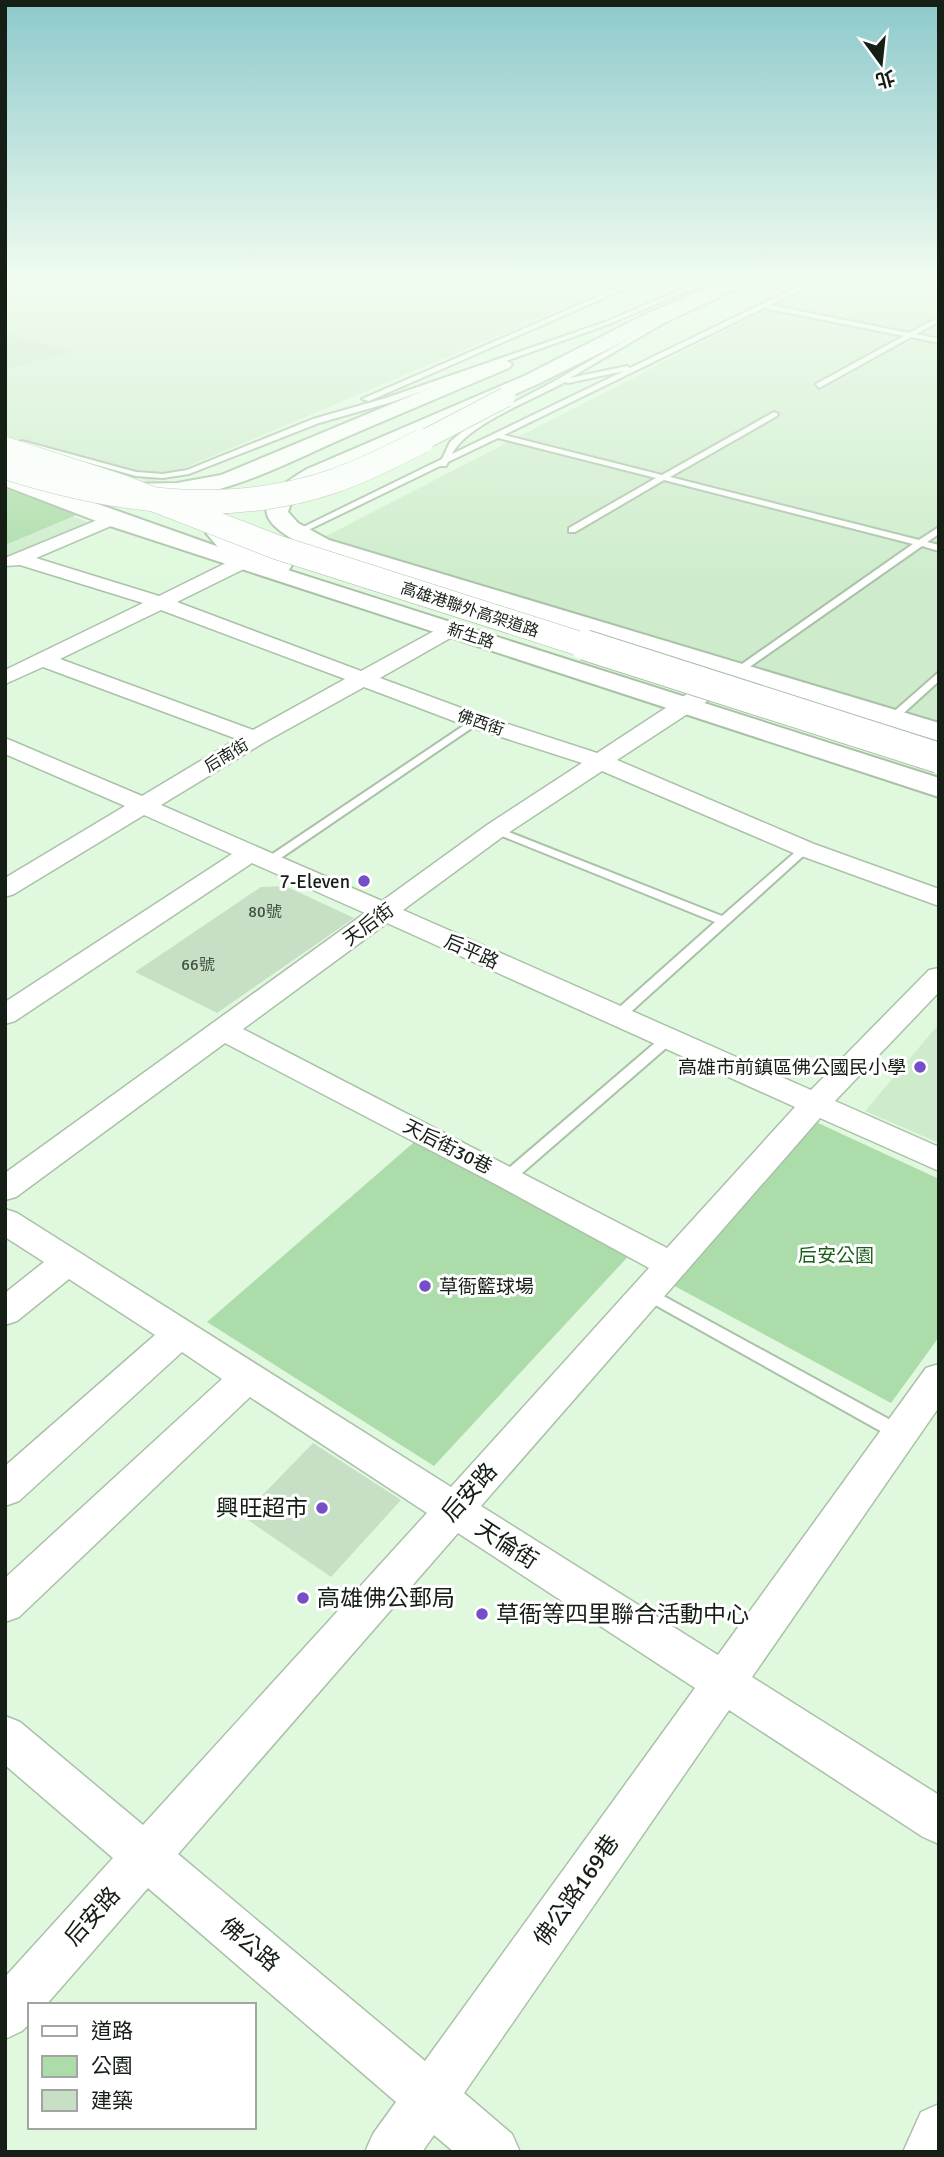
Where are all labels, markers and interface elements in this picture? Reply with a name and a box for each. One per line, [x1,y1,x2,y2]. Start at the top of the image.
north arrow [846,28,916,98]
text: 北 [873,64,897,93]
street label: 高雄港聯外高架道路 [398,578,541,642]
street label: 新生路 [445,619,497,653]
street label: 佛西街 [455,706,507,740]
street label: 后南街 [201,735,252,777]
place label: 7-Eleven [279,870,350,894]
marker: 7-Eleven [356,873,372,889]
street label: 天后街 [338,898,399,951]
house number: 80號 [248,902,282,922]
street label: 后平路 [441,929,503,974]
house number: 66號 [181,955,215,975]
place label: 高雄市前鎮區佛公國民小學 [678,1056,906,1080]
marker: 高雄市前鎮區佛公國民小學 [912,1059,928,1075]
street label: 天后街30巷 [399,1114,496,1179]
park label: 后安公園 [798,1244,874,1268]
place label: 草衙籃球場 [439,1275,534,1299]
marker: 草衙籃球場 [417,1278,433,1294]
street label: 后安路 [436,1457,503,1528]
place label: 興旺超市 [216,1494,308,1523]
marker: 興旺超市 [314,1500,330,1516]
street label: 天倫街 [470,1513,544,1575]
place label: 高雄佛公郵局 [317,1584,455,1613]
marker: 高雄佛公郵局 [295,1590,311,1606]
place label: 草衙等四里聯合活動中心 [496,1600,749,1629]
marker: 草衙等四里聯合活動中心 [474,1606,490,1622]
street label: 佛公路169巷 [527,1829,625,1952]
street label: 后安路 [59,1881,126,1952]
street label: 佛公路 [214,1911,285,1978]
legend [28,2003,256,2129]
text: 道路 [91,2018,133,2044]
text: 公園 [91,2053,133,2079]
text: 建築 [91,2088,133,2114]

